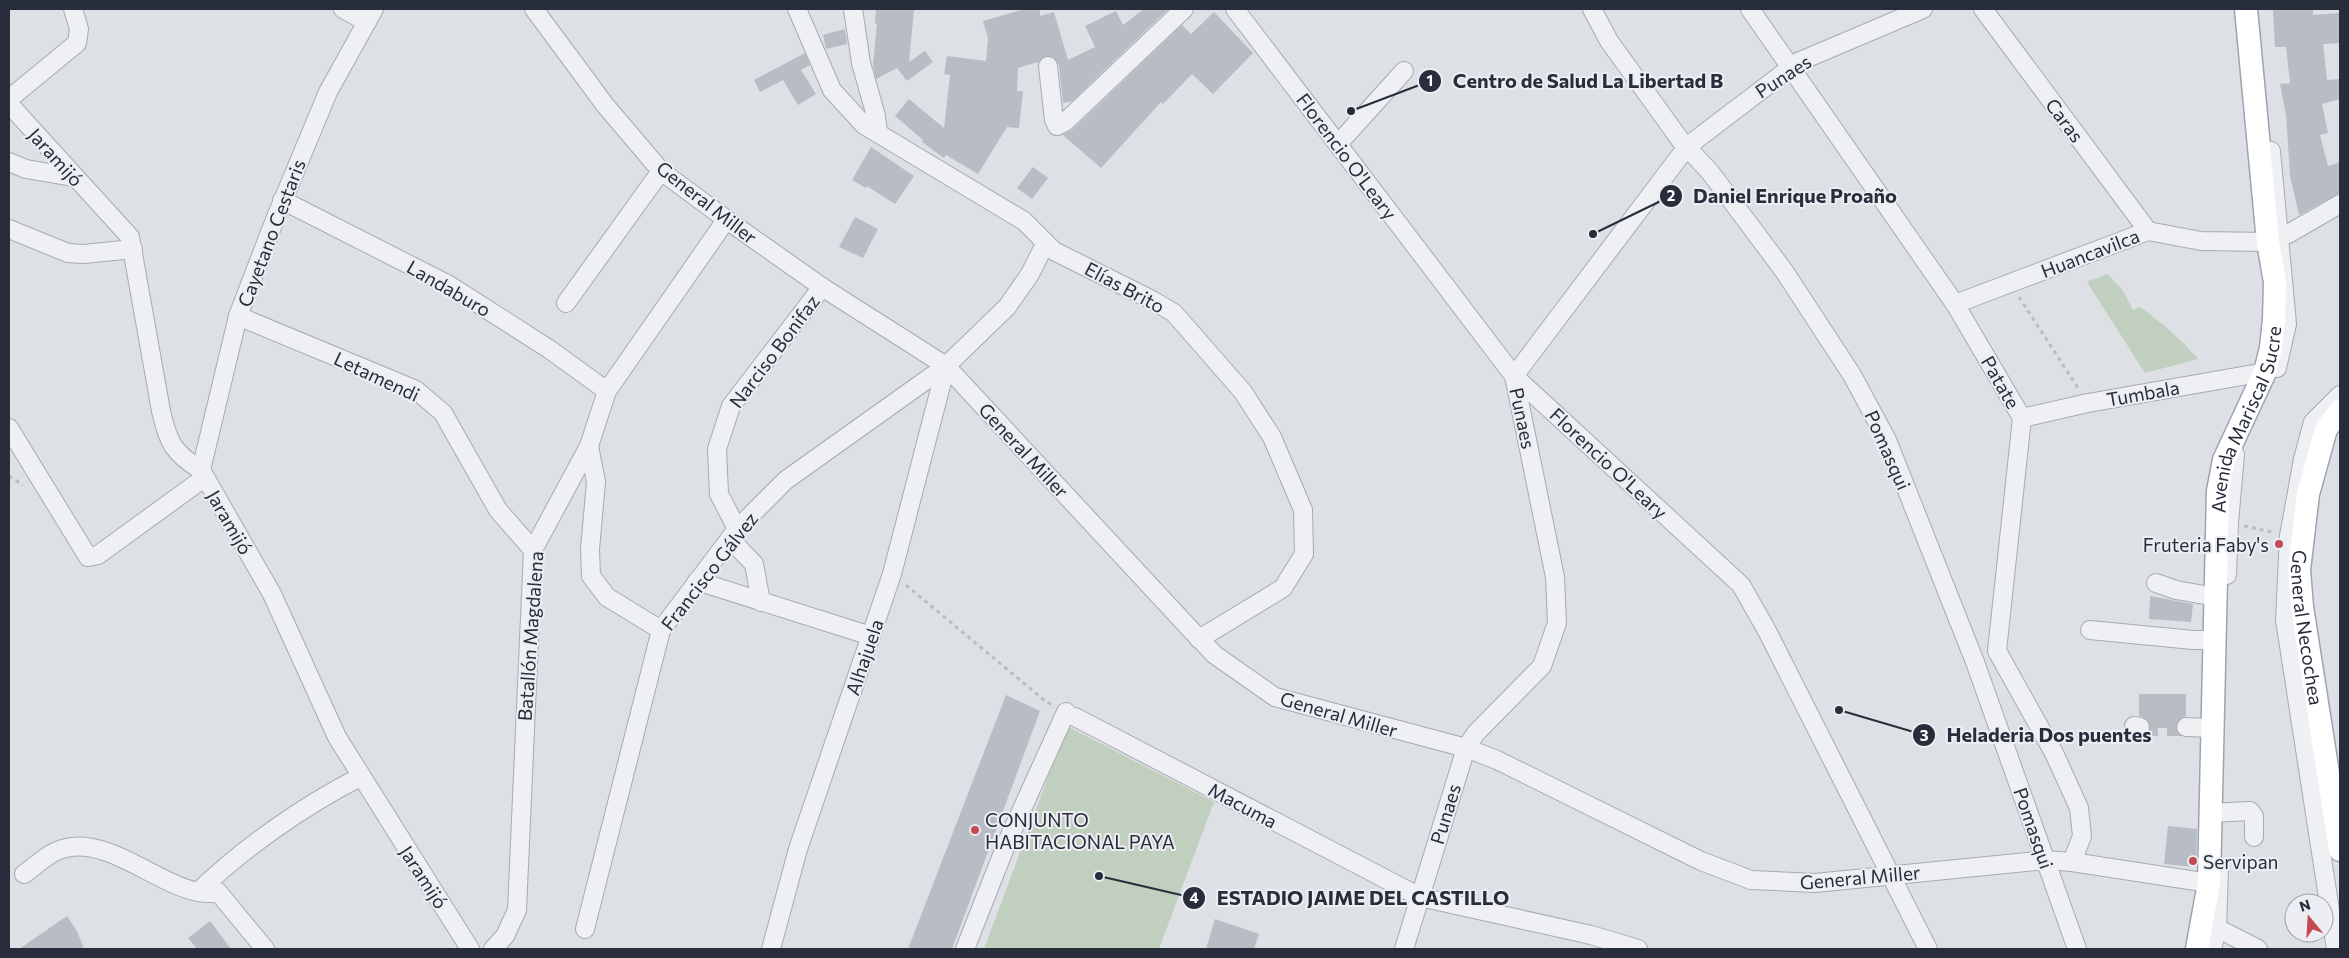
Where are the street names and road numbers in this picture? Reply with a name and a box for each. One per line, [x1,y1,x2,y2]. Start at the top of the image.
street label: Punaes [1751,49,1815,103]
street label: Florencio O'Leary [1292,88,1402,224]
street label: Caras [2041,94,2089,146]
street label: Jaramijó [24,123,88,191]
street label: Cayetano Cestaris [232,156,310,310]
street label: General Miller [652,156,762,249]
street label: Huancavilca [2038,224,2142,282]
street label: Landaburo [403,255,495,321]
street label: Elías Brito [1081,256,1169,318]
street label: Narciso Bonifaz [724,290,824,412]
street label: Avenida Mariscal Sucre [2206,325,2285,513]
street label: Letamendi [331,346,423,406]
street label: Patate [1977,351,2025,413]
street label: Tumbala [2105,375,2181,411]
street label: Punaes [1505,385,1541,451]
street label: General Miller [974,398,1074,502]
street label: Florencio O'Leary [1546,403,1673,523]
street label: Pomasqui [1860,407,1916,493]
street label: Jaramijó [202,486,258,558]
street label: Francisco Gálvez [656,507,762,635]
street label: General Necochea [2287,549,2329,707]
street label: Batallón Magdalena [513,550,547,722]
street label: Alhajuela [840,616,888,698]
street label: General Miller [1278,686,1401,742]
street label: Macuma [1205,777,1281,833]
street label: Punaes [1425,781,1465,847]
street label: Pomasqui [2009,784,2059,872]
street label: Jaramijó [395,841,453,913]
street label: General Miller [1799,860,1922,894]

